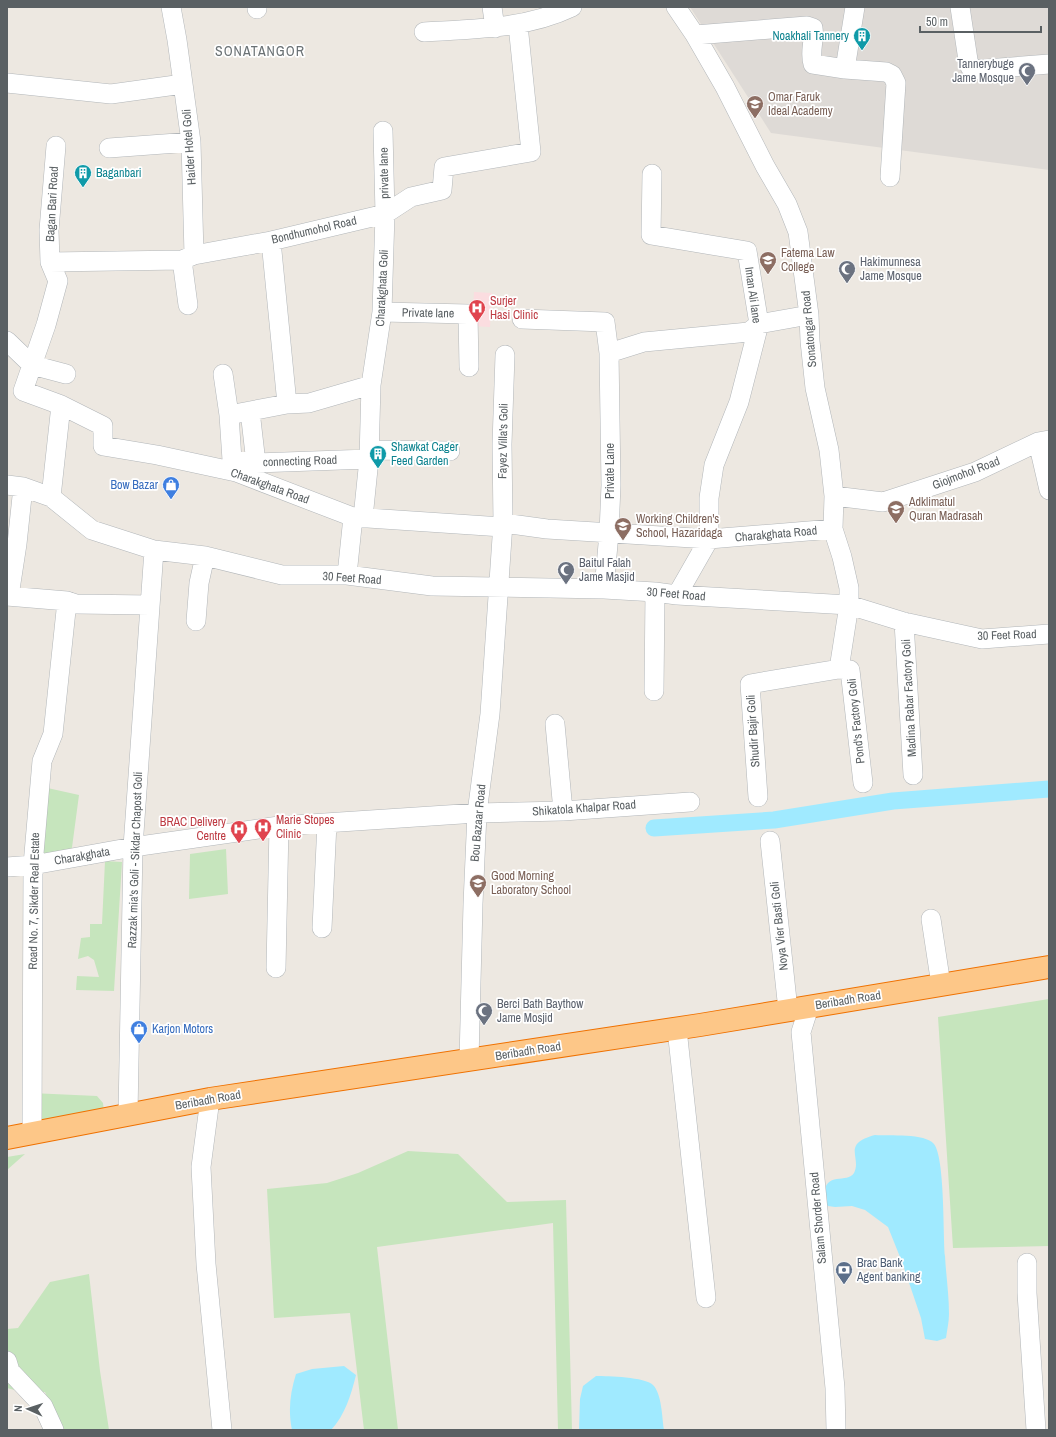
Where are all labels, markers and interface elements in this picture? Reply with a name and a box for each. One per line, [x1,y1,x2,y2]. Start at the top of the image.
scale bar [920,8,1041,34]
text: 50 m [926,14,948,30]
building icon: Noakhali Tannery [852,26,872,51]
place label: Noakhali Tannery [772,28,849,44]
district label: SONATANGOR [215,42,305,60]
place label: Tannerybuge Jame Mosque [952,56,1014,86]
mosque icon: Tannerybuge Jame Mosque [1017,61,1037,86]
place label: Omar Faruk Ideal Academy [768,89,833,119]
school or university icon: Omar Faruk Ideal Academy [745,94,765,119]
street label: Haider Hotel Goli [178,109,200,185]
street label: private lane [376,147,392,199]
building icon: Baganbari [73,163,93,188]
place label: Baganbari [96,165,141,181]
street label: Bagan Bari Road [42,166,62,242]
street label: Bondhumohol Road [270,212,358,248]
place label: Fatema Law College [781,245,836,275]
street label: Charakghata Goli [372,249,392,327]
school or university icon: Fatema Law College [758,250,778,275]
place label: Hakimunnesa Jame Mosque [860,254,922,284]
mosque icon: Hakimunnesa Jame Mosque [837,259,857,284]
street label: Iman Ali lane [741,266,765,324]
street label: Sonatongar Road [798,290,820,368]
place label: Surjer Hasi Clinic [490,293,538,323]
hospital icon: Surjer Hasi Clinic [467,298,487,323]
street label: Private lane [402,305,454,321]
street label: Fayez Villa's Goli [494,403,512,479]
place label: Shawkat Cager Feed Garden [391,439,459,469]
street label: Private Lane [602,443,618,499]
building icon: Shawkat Cager Feed Garden [368,444,388,469]
street label: connecting Road [263,452,337,470]
street label: Giojmohol Road [930,453,1002,493]
street label: Charakghata Road [228,464,312,508]
shop icon: Bow Bazar [161,475,181,500]
place label: Bow Bazar [110,477,159,493]
place label: Adklimatul Quran Madrasah [908,494,983,524]
school or university icon: Adklimatul Quran Madrasah [886,499,906,524]
place label: Working Children's School, Hazaridaga [636,511,723,541]
school or university icon: Working Children's School, Hazaridaga [613,516,633,541]
street label: Charakghata Road [734,522,818,546]
place label: Baitul Falah Jame Masjid [579,555,635,585]
mosque icon: Baitul Falah Jame Masjid [556,560,576,585]
street label: 30 Feet Road [322,568,382,588]
street label: 30 Feet Road [646,583,706,605]
street label: 30 Feet Road [977,626,1037,644]
street label: Madina Rabar Factory Goli [898,639,920,757]
street label: Pond's Factory Goli [844,678,868,764]
street label: Shudir Bajir Goli [742,694,764,768]
street label: Razzak mia's Goli - Sikdar Chapost Goli [124,771,146,949]
street label: Bou Bazaar Road [467,784,489,862]
street label: Shikatola Khalpar Road [532,796,636,820]
place label: Marie Stopes Clinic [276,812,335,842]
place label: BRAC Delivery Centre [160,814,226,844]
hospital icon: Marie Stopes Clinic [253,817,273,842]
hospital icon: BRAC Delivery Centre [229,819,249,844]
street label: Road No. 7, Sikder Real Estate [25,832,43,970]
street label: Charakghata [53,843,112,869]
place label: Good Morning Laboratory School [491,868,571,898]
school or university icon: Good Morning Laboratory School [468,873,488,898]
street label: Noya Vier Basti Goli [766,881,792,971]
street label: Beribadh Road [814,987,882,1013]
place label: Berci Bath Baythow Jame Mosjid [497,996,584,1026]
mosque icon: Berci Bath Baythow Jame Mosjid [474,1001,494,1026]
shop icon: Karjon Motors [129,1019,149,1044]
place label: Karjon Motors [152,1021,213,1037]
street label: Beribadh Road [494,1038,562,1064]
street label: Beribadh Road [174,1086,242,1114]
street label: Salam Shorder Road [806,1172,830,1264]
place label: Brac Bank Agent banking [856,1255,921,1285]
bank icon: Brac Bank Agent banking [834,1260,854,1285]
north arrow [8,1389,48,1429]
text: N [11,1405,25,1412]

